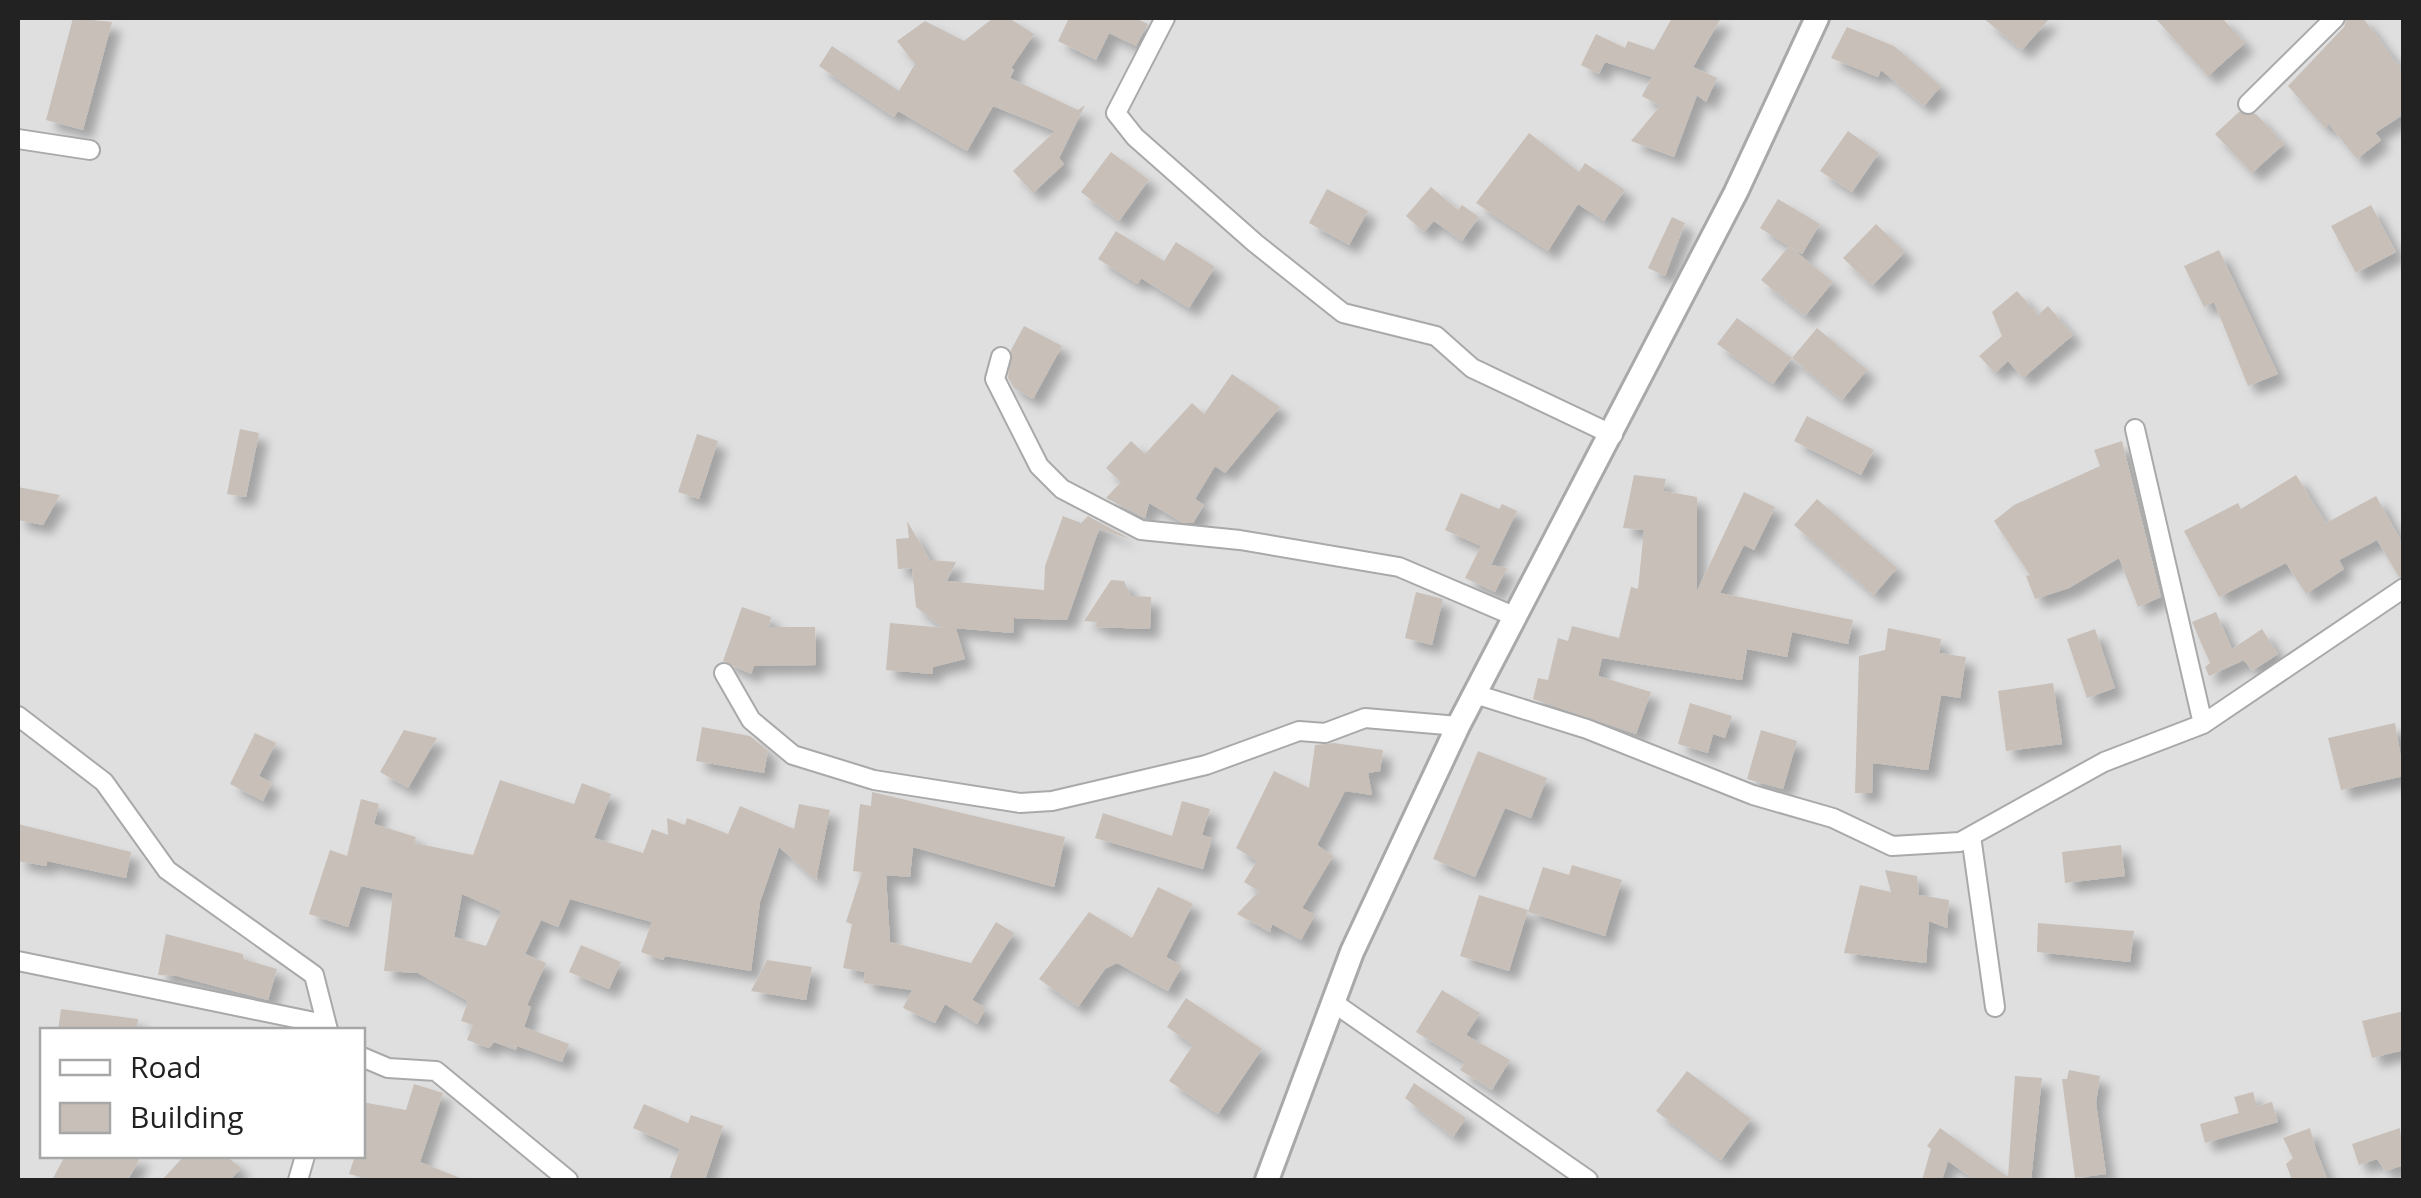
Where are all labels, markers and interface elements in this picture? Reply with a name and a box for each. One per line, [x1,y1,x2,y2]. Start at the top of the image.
legend [40,1028,365,1158]
text: Road [130,1046,202,1087]
text: Building [130,1096,244,1137]

